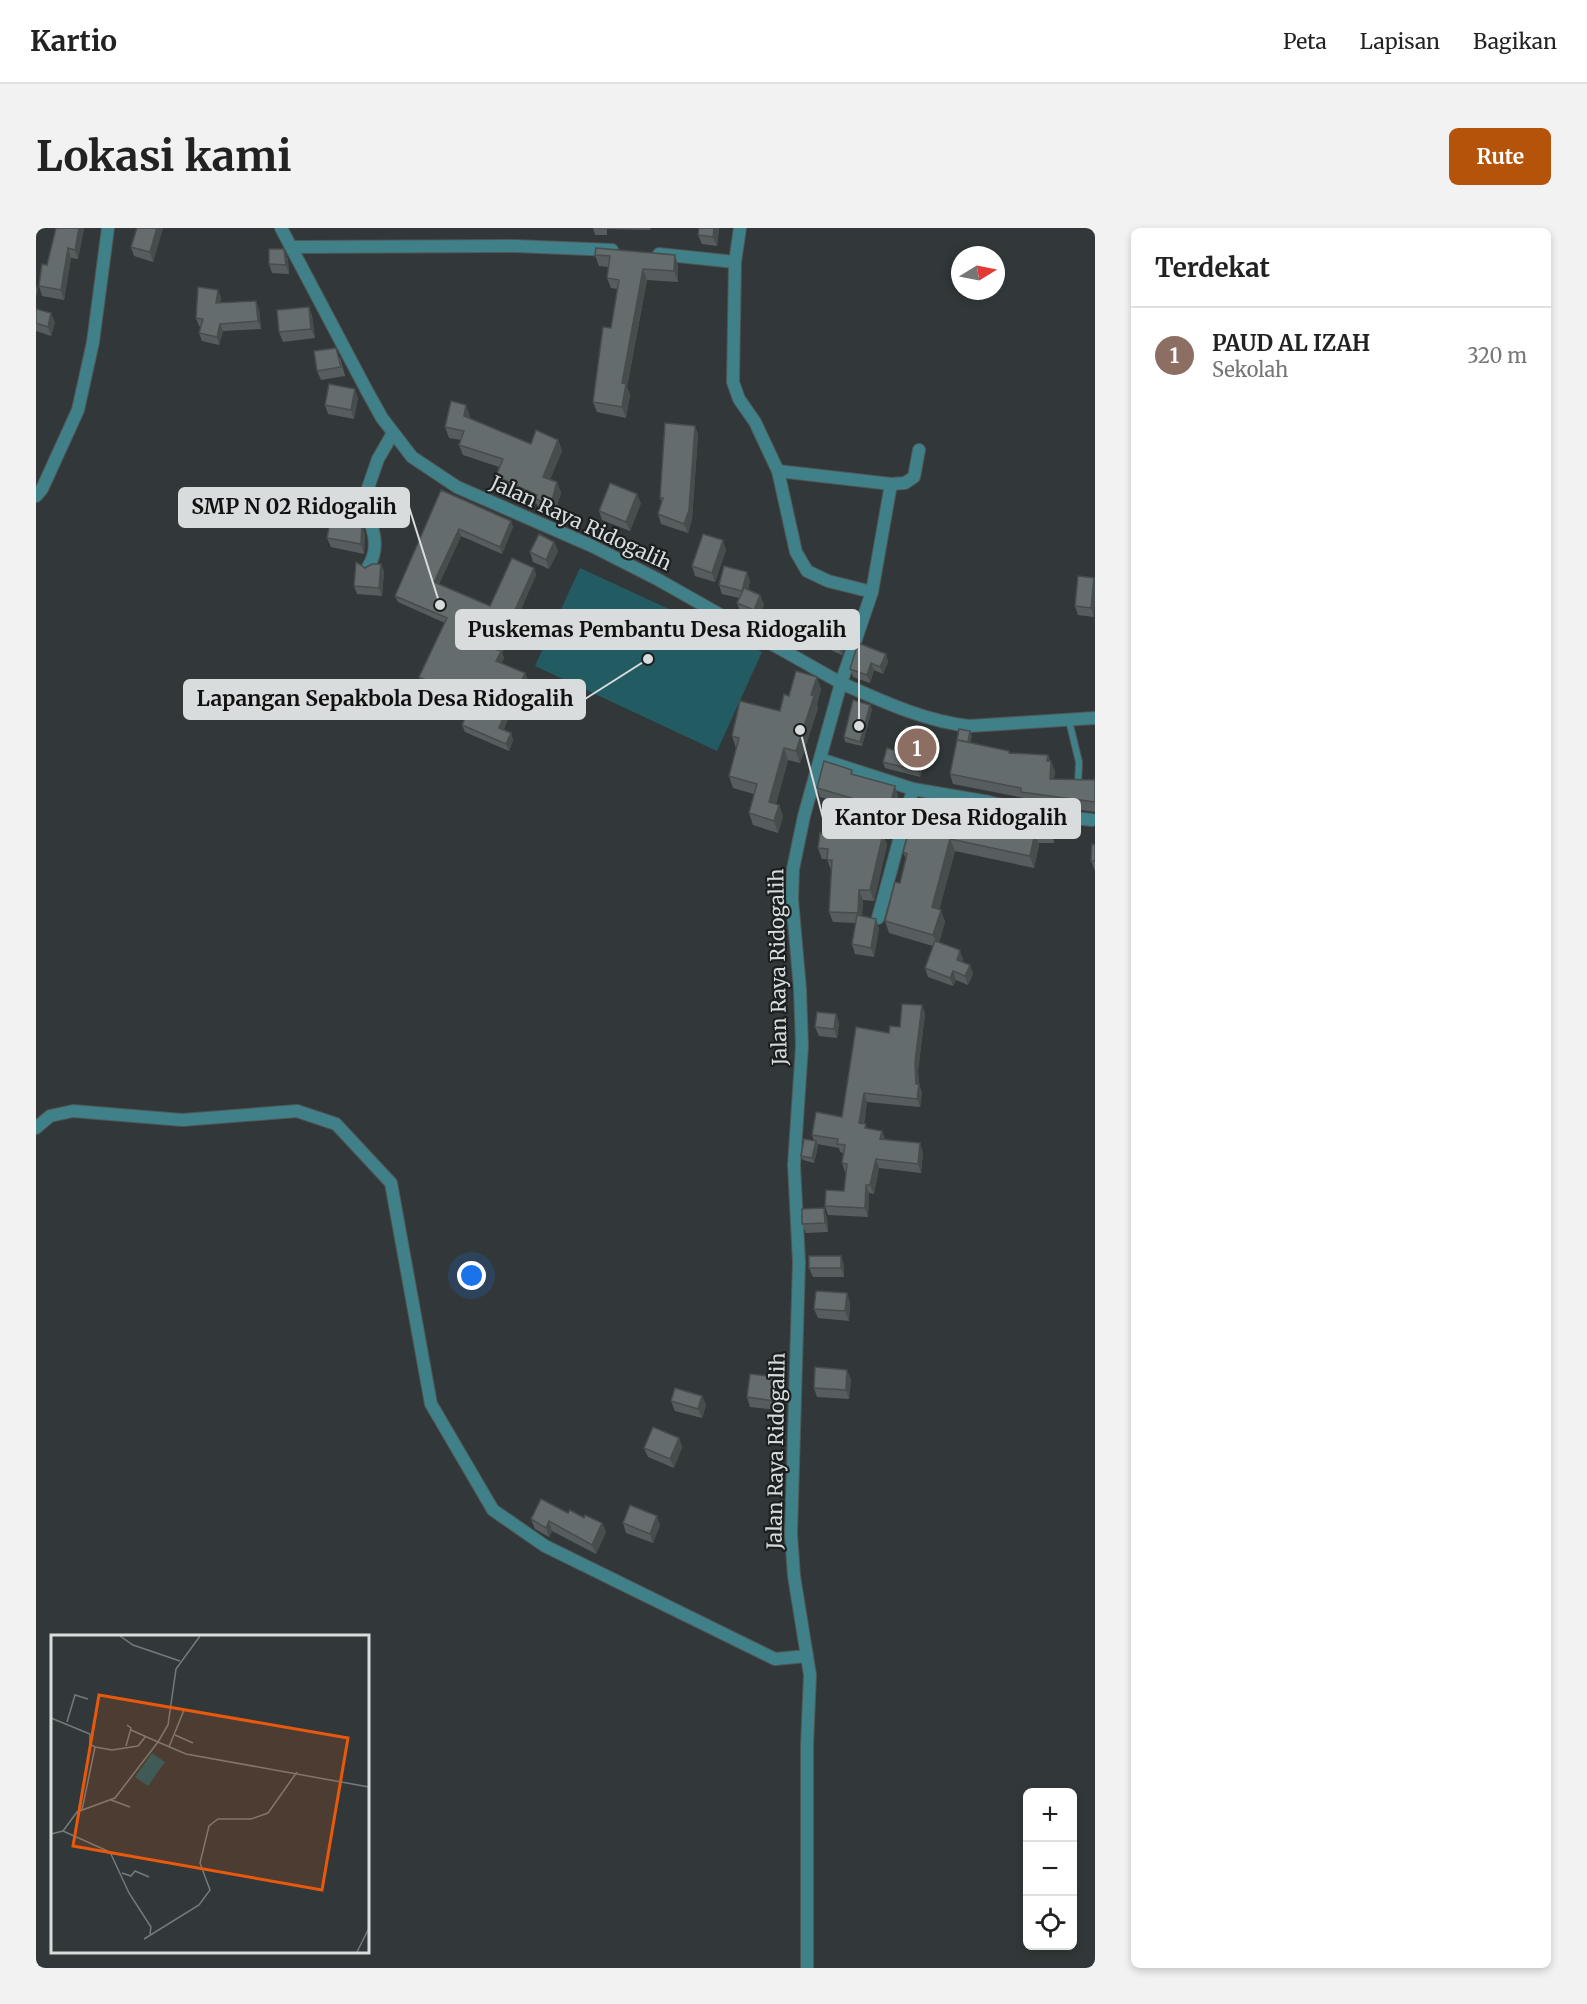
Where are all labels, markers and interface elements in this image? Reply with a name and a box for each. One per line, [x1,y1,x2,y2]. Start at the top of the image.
text: Kartio [30,23,117,59]
text: Peta [1283,28,1327,55]
text: Lapisan [1360,28,1440,55]
text: Bagikan [1473,28,1557,55]
button: Rute [1449,128,1551,185]
text: Lokasi kami [36,130,292,182]
north arrow [951,246,1005,300]
text: Terdekat [1155,251,1270,284]
text: PAUD AL IZAH [1212,329,1370,357]
text: 1 [1170,343,1179,368]
text: 320 m [1467,343,1527,368]
text: Sekolah [1212,357,1288,382]
street label: Jalan Raya Ridogalih [486,469,676,575]
callout: SMP N 02 Ridogalih [179,488,409,527]
text: SMP N 02 Ridogalih [191,493,397,520]
callout: Puskemas Pembantu Desa Ridogalih [456,610,859,649]
text: Puskemas Pembantu Desa Ridogalih [467,616,847,643]
callout: Lapangan Sepakbola Desa Ridogalih [184,680,585,719]
text: Lapangan Sepakbola Desa Ridogalih [197,685,573,712]
pin: 1 [898,726,936,770]
callout: Kantor Desa Ridogalih [823,799,1080,838]
text: Kantor Desa Ridogalih [835,804,1067,831]
street label: Jalan Raya Ridogalih [763,868,792,1067]
your location [457,1261,486,1290]
street label: Jalan Raya Ridogalih [761,1352,790,1551]
inset map [51,1635,369,1953]
map controls [1023,1788,1077,1950]
button: + [1023,1788,1077,1842]
button: − [1023,1842,1077,1896]
button: locate [1023,1896,1077,1950]

